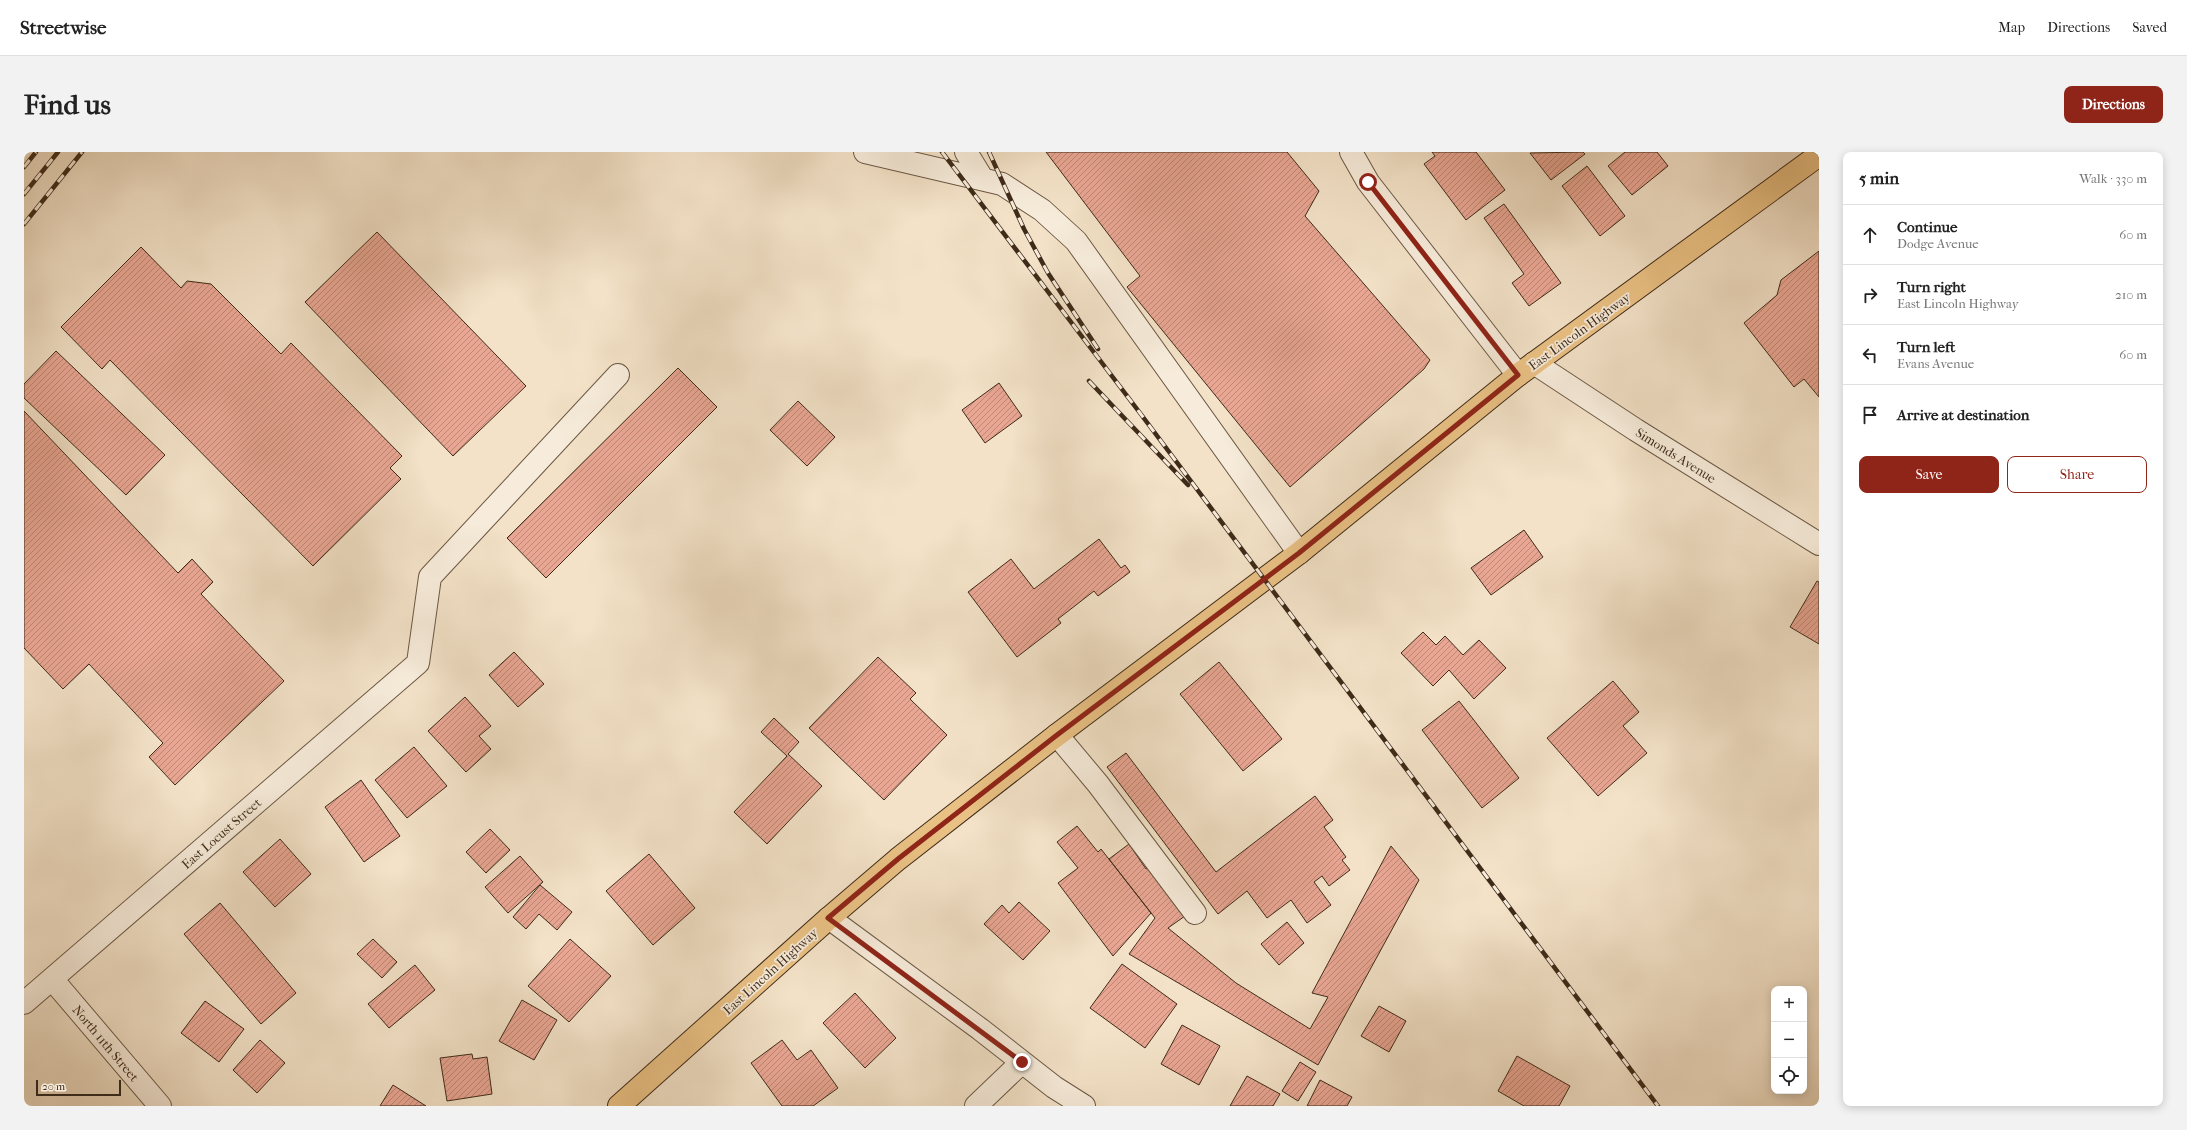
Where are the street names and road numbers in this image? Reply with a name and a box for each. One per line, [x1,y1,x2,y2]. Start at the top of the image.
street label: East Lincoln Highway [1526,289,1634,373]
street label: Simonds Avenue [1633,425,1719,486]
street label: East Locust Street [179,795,264,872]
street label: East Lincoln Highway [720,924,821,1018]
street label: North 11th Street [69,1002,142,1085]

